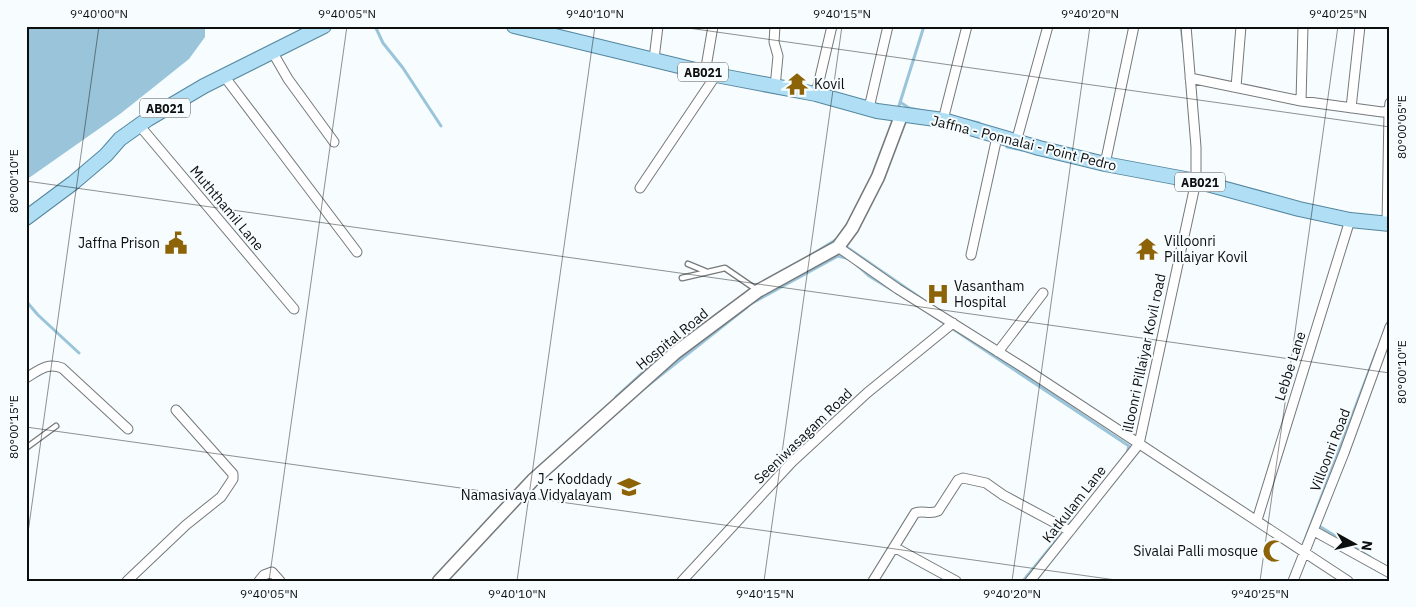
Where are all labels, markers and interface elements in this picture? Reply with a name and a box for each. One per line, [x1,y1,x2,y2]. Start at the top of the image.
text: 9°40'00"N [70,6,128,21]
text: 9°40'05"N [318,6,376,21]
text: 9°40'10"N [566,6,624,21]
text: 9°40'15"N [813,6,871,21]
text: 9°40'20"N [1061,6,1119,21]
text: 9°40'25"N [1309,6,1367,21]
road number: AB021 [678,62,728,82]
temple icon: Kovil [784,71,810,97]
place label: Kovil [814,75,845,93]
text: 80°00'05"E [1394,95,1409,159]
road number: AB021 [140,99,190,118]
street label: Jaffna - Ponnalai - Point Pedro [929,111,1119,175]
text: 80°00'10"E [6,149,21,213]
street label: Muththamil Lane [186,162,268,254]
road number: AB021 [1175,172,1225,192]
public building icon: Jaffna Prison [163,230,189,256]
place label: Villoonri Pillaiyar Kovil [1164,232,1248,266]
place label: Jaffna Prison [78,234,160,252]
temple icon: Villoonri Pillaiyar Kovil [1134,236,1160,262]
street label: illoonri Pillaiyar Kovil road [1118,272,1170,434]
place label: Vasantham Hospital [954,277,1024,311]
hospital icon: Vasantham Hospital [925,281,951,307]
street label: Hospital Road [632,304,712,374]
street label: Lebbe Lane [1270,329,1310,403]
text: 80°00'10"E [1394,340,1409,404]
street label: Seeniwasagam Road [750,384,856,488]
text: 80°00'15"E [6,395,21,459]
street label: Villoonri Road [1306,406,1354,494]
street label: Katkulam Lane [1038,462,1110,546]
place label: J - Koddady Namasivaya Vidyalayam [461,470,612,504]
school or university icon: J - Koddady Namasivaya Vidyalayam [616,474,642,500]
north arrow [1328,520,1378,570]
mosque icon: Sivalai Palli mosque [1261,538,1287,564]
text: N [1357,540,1376,552]
place label: Sivalai Palli mosque [1133,542,1258,560]
text: 9°40'05"N [240,586,298,601]
text: 9°40'10"N [488,586,546,601]
text: 9°40'15"N [736,586,794,601]
text: 9°40'20"N [983,586,1041,601]
text: 9°40'25"N [1231,586,1289,601]

